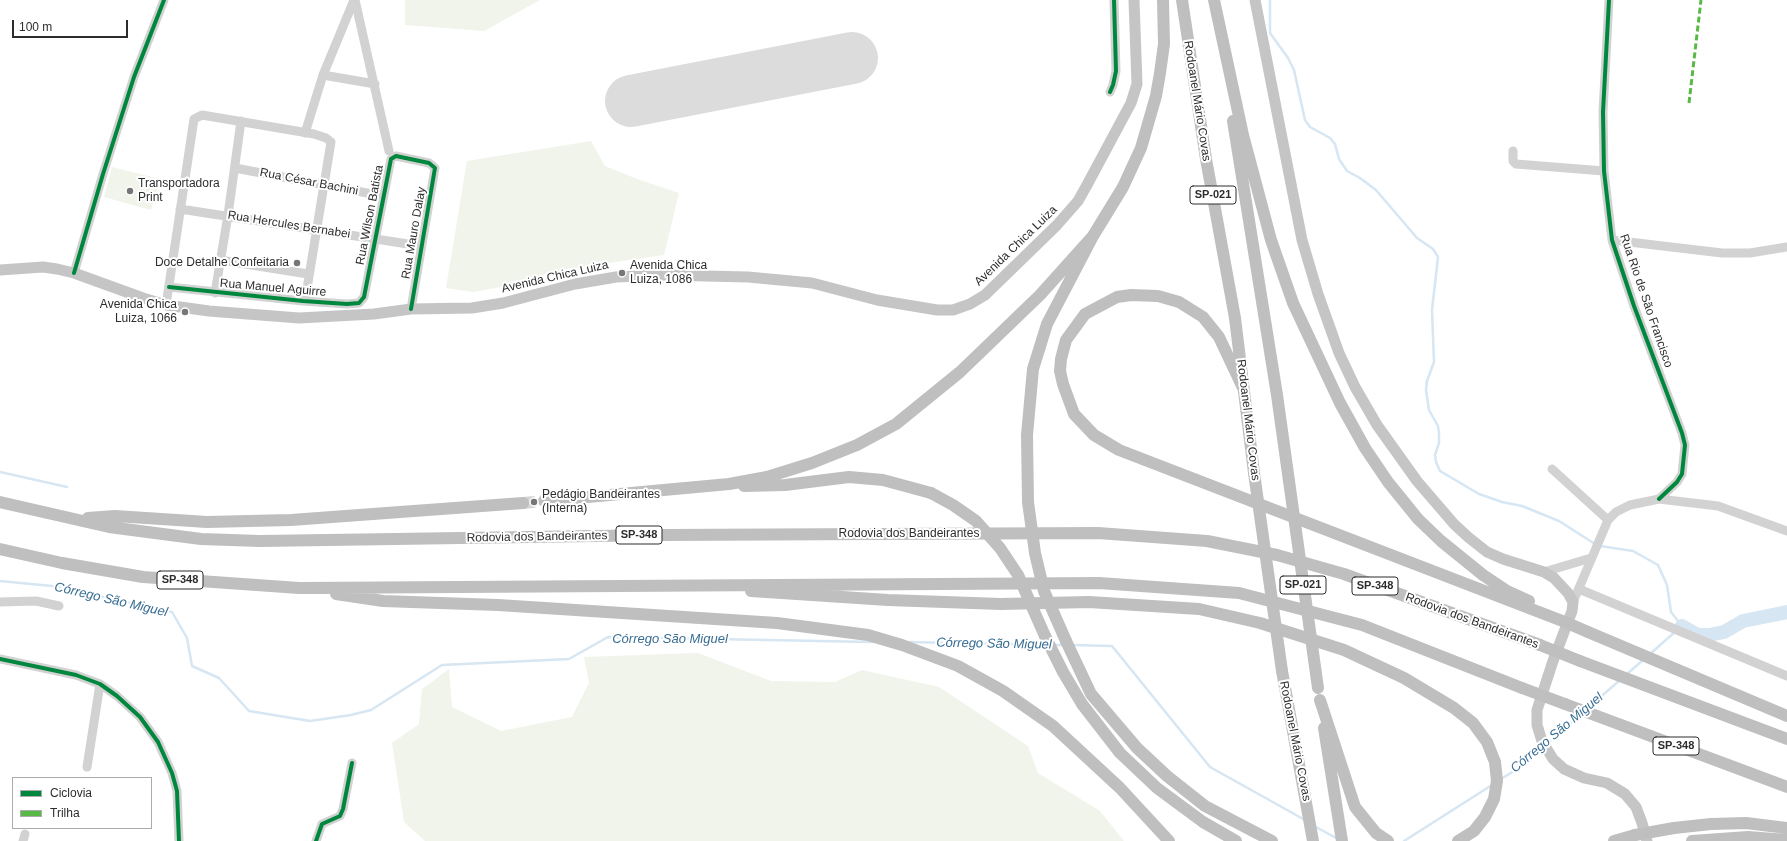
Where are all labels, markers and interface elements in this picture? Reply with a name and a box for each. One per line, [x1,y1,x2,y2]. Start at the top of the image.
scale bar [14,12,130,38]
text: 100 m [19,20,52,34]
street label: Rodoanel Mário Covas [1180,40,1214,162]
street label: Rua Wilson Batista [353,164,387,266]
street label: Rua César Bachini [259,165,359,199]
place label: Transportadora Print [138,177,220,205]
marker: Transportadora Print [125,186,135,196]
street label: Rua Mauro Dalay [399,186,429,280]
road number: SP-021 [1190,186,1236,204]
street label: Avenida Chica Luiza [972,203,1060,289]
street label: Rua Hercules Bernabei [227,208,351,242]
street label: Rua Rio de São Francisco [1616,232,1676,370]
place label: Doce Detalhe Confeitaria [155,256,289,270]
marker: Doce Detalhe Confeitaria [292,258,302,268]
street label: Avenida Chica Luiza [500,258,610,296]
place label: Avenida Chica Luiza, 1086 [630,259,707,287]
marker: Avenida Chica Luiza, 1086 [617,268,627,278]
street label: Rua Manuel Aguirre [219,276,327,300]
place label: Avenida Chica Luiza, 1066 [100,298,177,326]
marker: Avenida Chica Luiza, 1066 [180,307,190,317]
street label: Rodoanel Mário Covas [1233,359,1263,481]
place label: Pedágio Bandeirantes (Interna) [542,488,660,516]
marker: Pedágio Bandeirantes (Interna) [529,497,539,507]
road number: SP-348 [616,526,662,544]
street label: Rodovia dos Bandeirantes [839,527,979,541]
street label: Rodovia dos Bandeirantes [467,529,607,545]
road number: SP-348 [157,571,203,589]
road number: SP-021 [1280,576,1326,594]
road number: SP-348 [1352,577,1398,595]
water label: Córrego São Miguel [53,579,169,621]
street label: Rodovia dos Bandeirantes [1403,590,1541,652]
water label: Córrego São Miguel [612,631,728,647]
water label: Córrego São Miguel [936,635,1052,653]
street label: Rodoanel Mário Covas [1276,680,1314,802]
water label: Córrego São Miguel [1508,690,1606,776]
road number: SP-348 [1653,737,1699,755]
legend [12,777,152,829]
text: Ciclovia [50,786,92,800]
text: Trilha [50,806,80,820]

